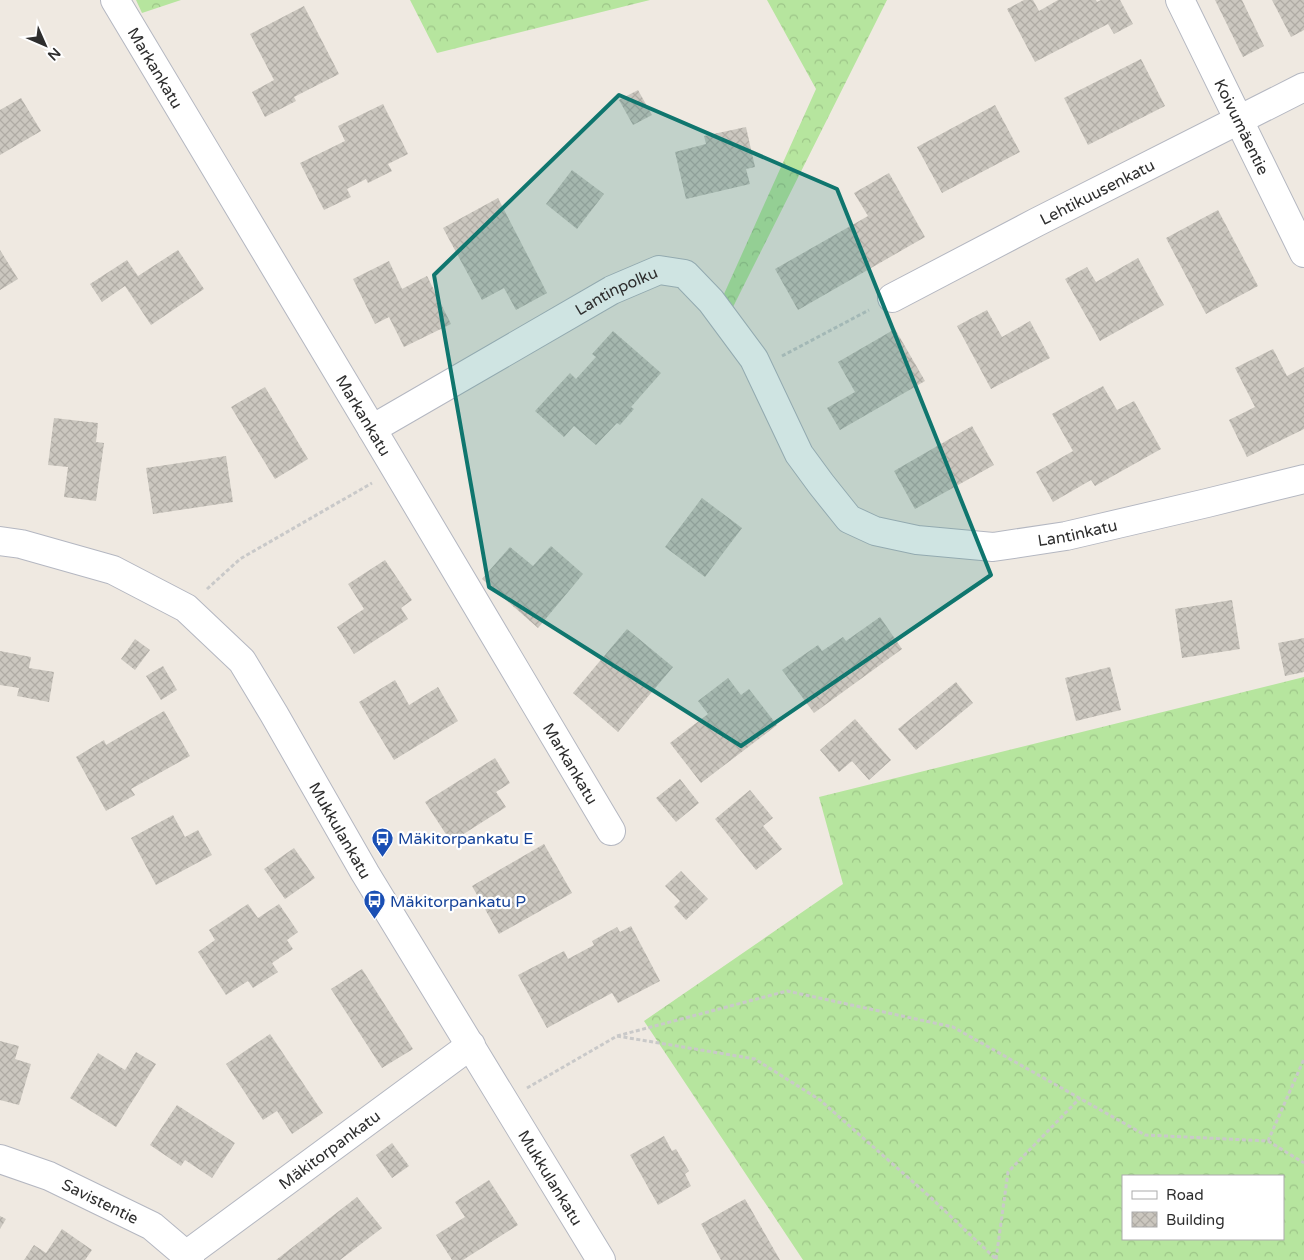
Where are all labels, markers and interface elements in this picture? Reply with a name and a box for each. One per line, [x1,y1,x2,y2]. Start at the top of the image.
north arrow [20,20,70,70]
street label: Markankatu [123,24,187,113]
text: N [44,44,64,64]
street label: Koivumäentie [1209,76,1273,178]
street label: Lehtikuusenkatu [1037,155,1158,230]
street label: Lantinpolku [572,263,661,320]
street label: Markankatu [331,371,395,460]
street label: Lantinkatu [1036,515,1119,551]
street label: Markankatu [538,720,602,808]
street label: Mukkulankatu [304,779,375,883]
bus stop icon: Mäkitorpankatu E [370,826,394,857]
place label: Mäkitorpankatu E [398,829,533,849]
bus stop icon: Mäkitorpankatu P [362,889,386,920]
place label: Mäkitorpankatu P [390,892,526,912]
street label: Mäkitorpankatu [275,1106,385,1194]
street label: Mukkulankatu [513,1127,587,1229]
street label: Savistentie [58,1175,141,1229]
legend [1122,1175,1284,1240]
text: Road [1166,1186,1204,1204]
text: Building [1166,1211,1225,1229]

